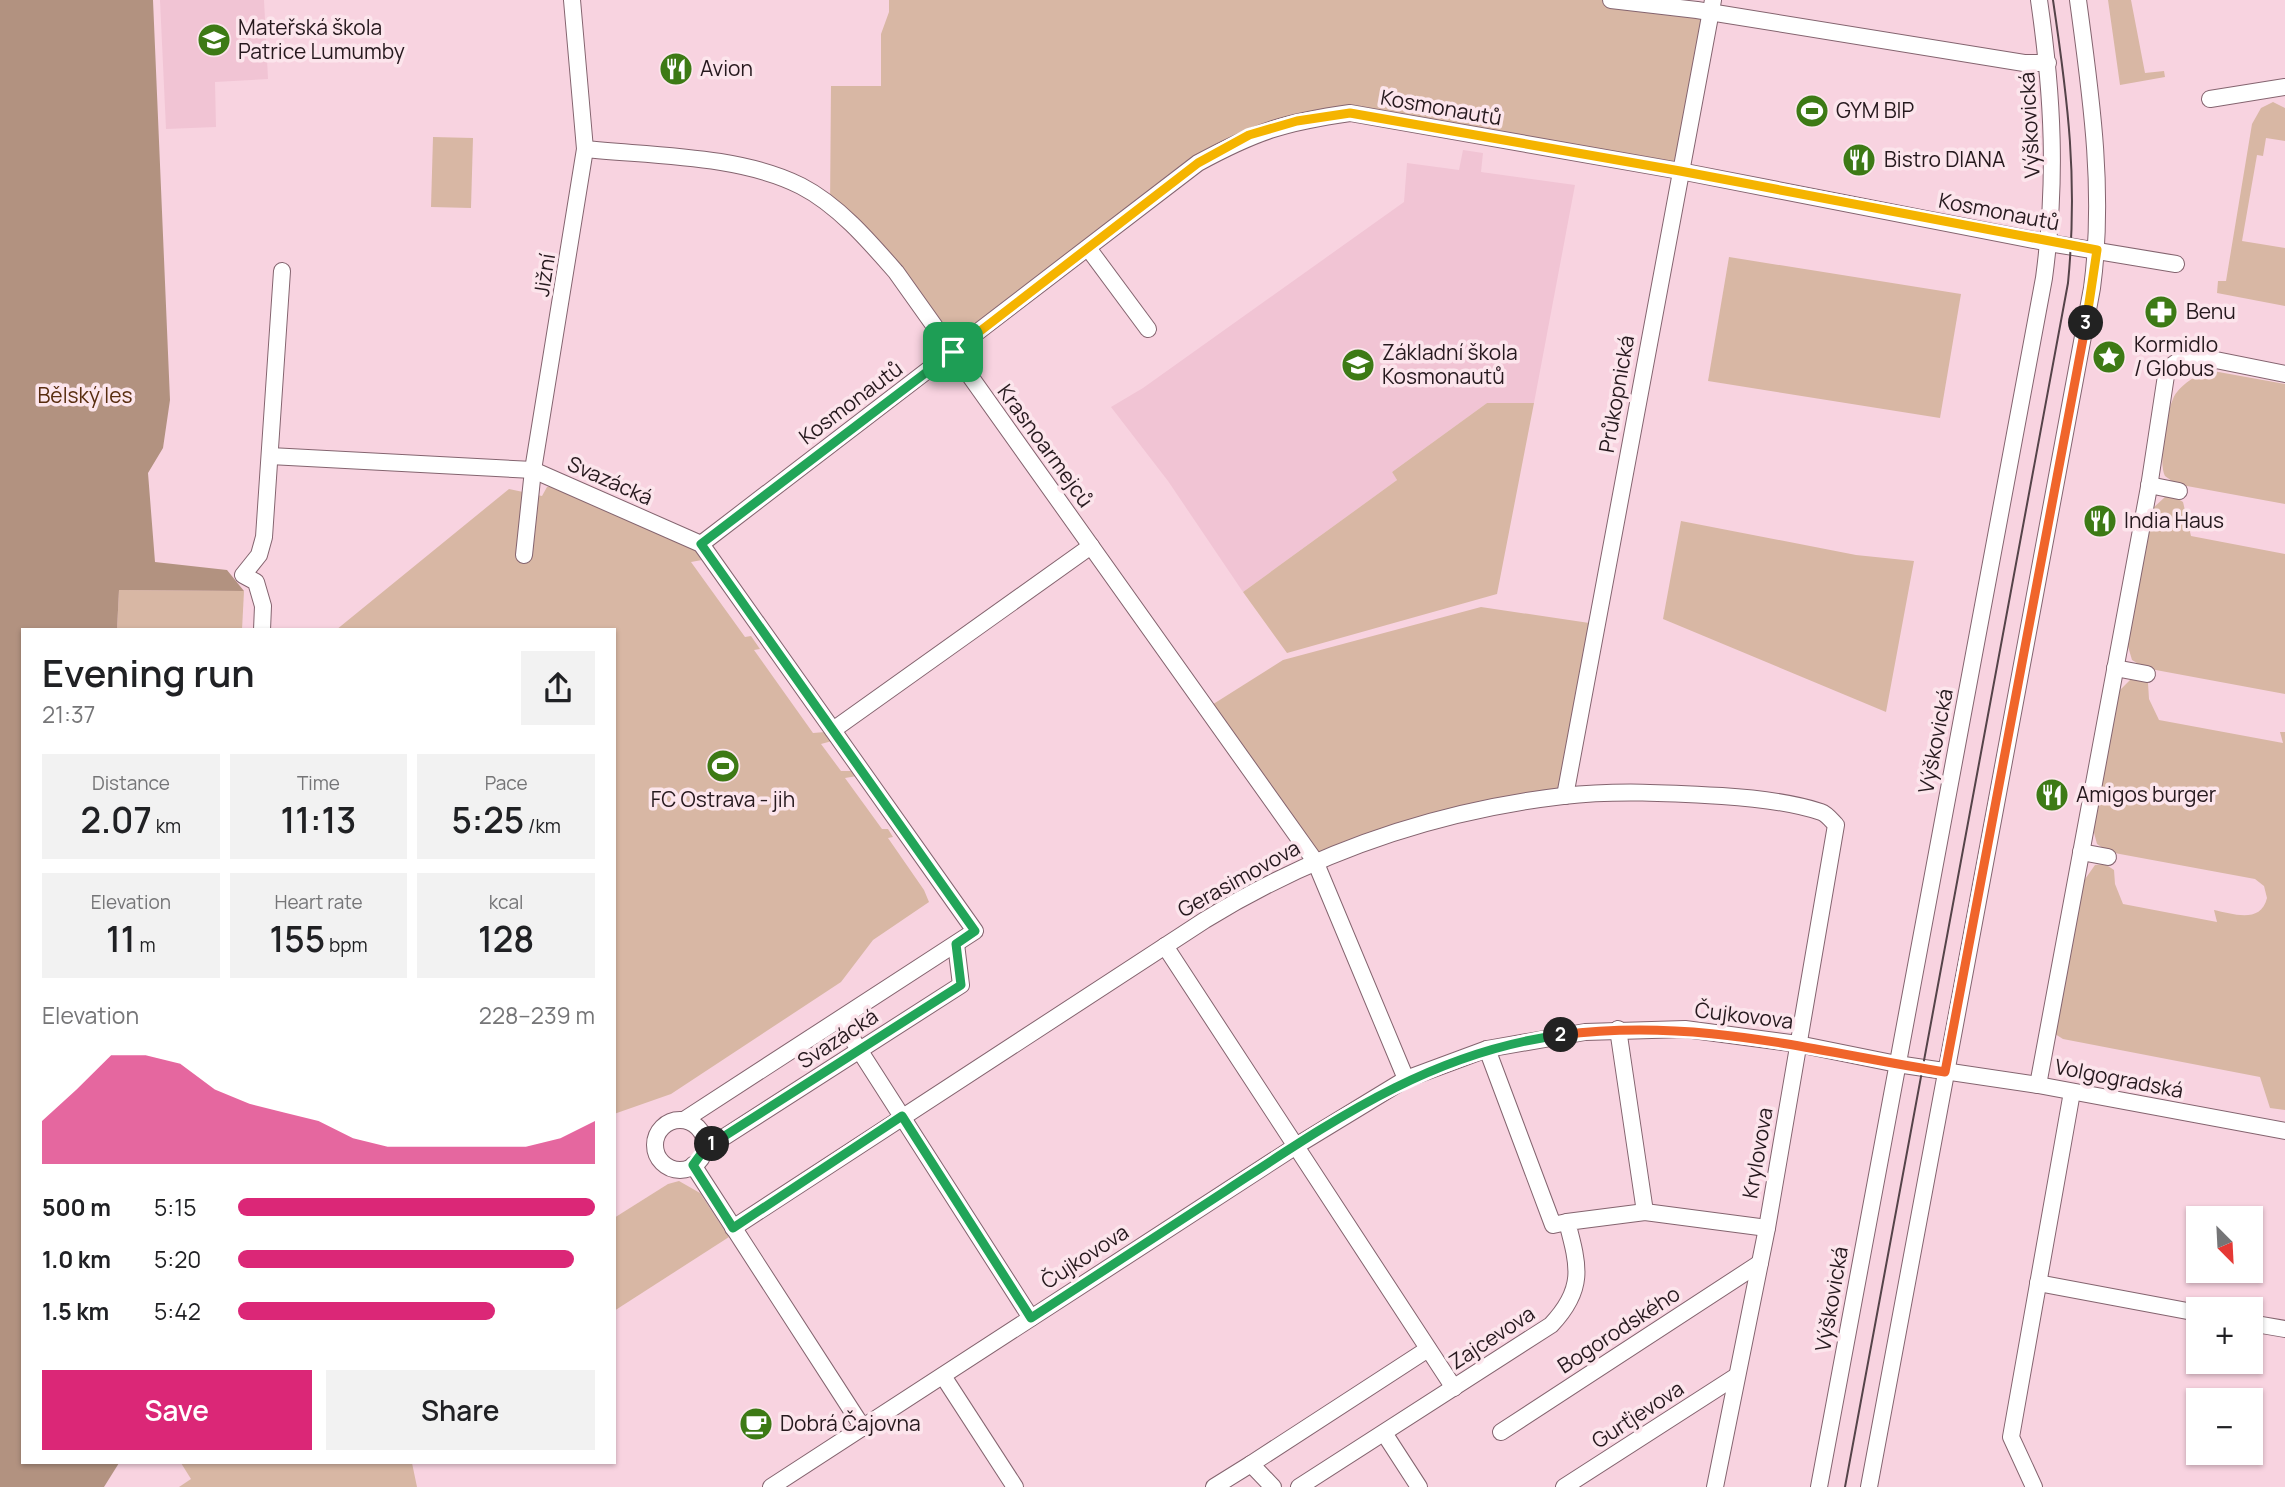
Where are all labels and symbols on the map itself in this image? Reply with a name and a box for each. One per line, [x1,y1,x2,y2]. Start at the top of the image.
place label: Mateřská škola Patrice Lumumby [238,13,405,65]
school or university icon: Mateřská škola Patrice Lumumby [195,21,233,59]
restaurant icon: Avion [657,50,695,88]
place label: Avion [700,54,753,82]
street label: Výškovická [2012,71,2046,179]
street label: Kosmonautů [1378,83,1504,131]
sports icon: GYM BIP [1793,92,1831,130]
place label: GYM BIP [1836,96,1914,124]
restaurant icon: Bistro DIANA [1840,141,1878,179]
place label: Bistro DIANA [1884,145,2005,173]
street label: Kosmonautů [1936,186,2062,236]
street label: Jižní [527,251,561,298]
pharmacy icon: Benu [2142,293,2180,331]
place label: Benu [2186,297,2236,325]
pin: 3 [2068,306,2104,340]
pin [923,322,983,382]
place label: Kormidlo / Globus [2134,330,2218,382]
street label: Průkopnická [1592,333,1640,455]
place label: Základní škola Kosmonautů [1382,338,1518,390]
place icon: Kormidlo / Globus [2090,338,2128,376]
school or university icon: Základní škola Kosmonautů [1339,346,1377,384]
street label: Kosmonautů [793,354,908,450]
street label: Krasnoarmejců [992,378,1100,513]
park label: Bělský les [38,381,132,409]
street label: Svazácká [563,449,657,511]
restaurant icon: India Haus [2081,502,2119,540]
place label: India Haus [2124,506,2224,534]
street label: Výškovická [1911,686,1959,796]
sports icon: FC Ostrava - jih [704,747,742,785]
restaurant icon: Amigos burger [2033,776,2071,814]
place label: Amigos burger [2076,780,2217,808]
place label: FC Ostrava - jih [651,785,795,813]
street label: Gerasimovova [1172,833,1305,923]
street label: Čujkovova [1693,995,1795,1035]
street label: Svazácká [792,1002,883,1075]
pin: 2 [1544,1018,1578,1052]
street label: Volgogradská [2053,1052,2186,1104]
street label: Krylovova [1735,1105,1779,1200]
pin: 1 [694,1126,730,1162]
north arrow [2186,1206,2263,1283]
street label: Čujkovova [1035,1217,1134,1295]
street label: Výškovická [1808,1244,1854,1354]
street label: Bogorodského [1552,1279,1685,1379]
street label: Zajcevova [1443,1299,1540,1375]
street label: Gurťjevova [1586,1374,1689,1454]
cafe icon: Dobrá Čajovna [737,1405,775,1443]
place label: Dobrá Čajovna [780,1409,921,1437]

